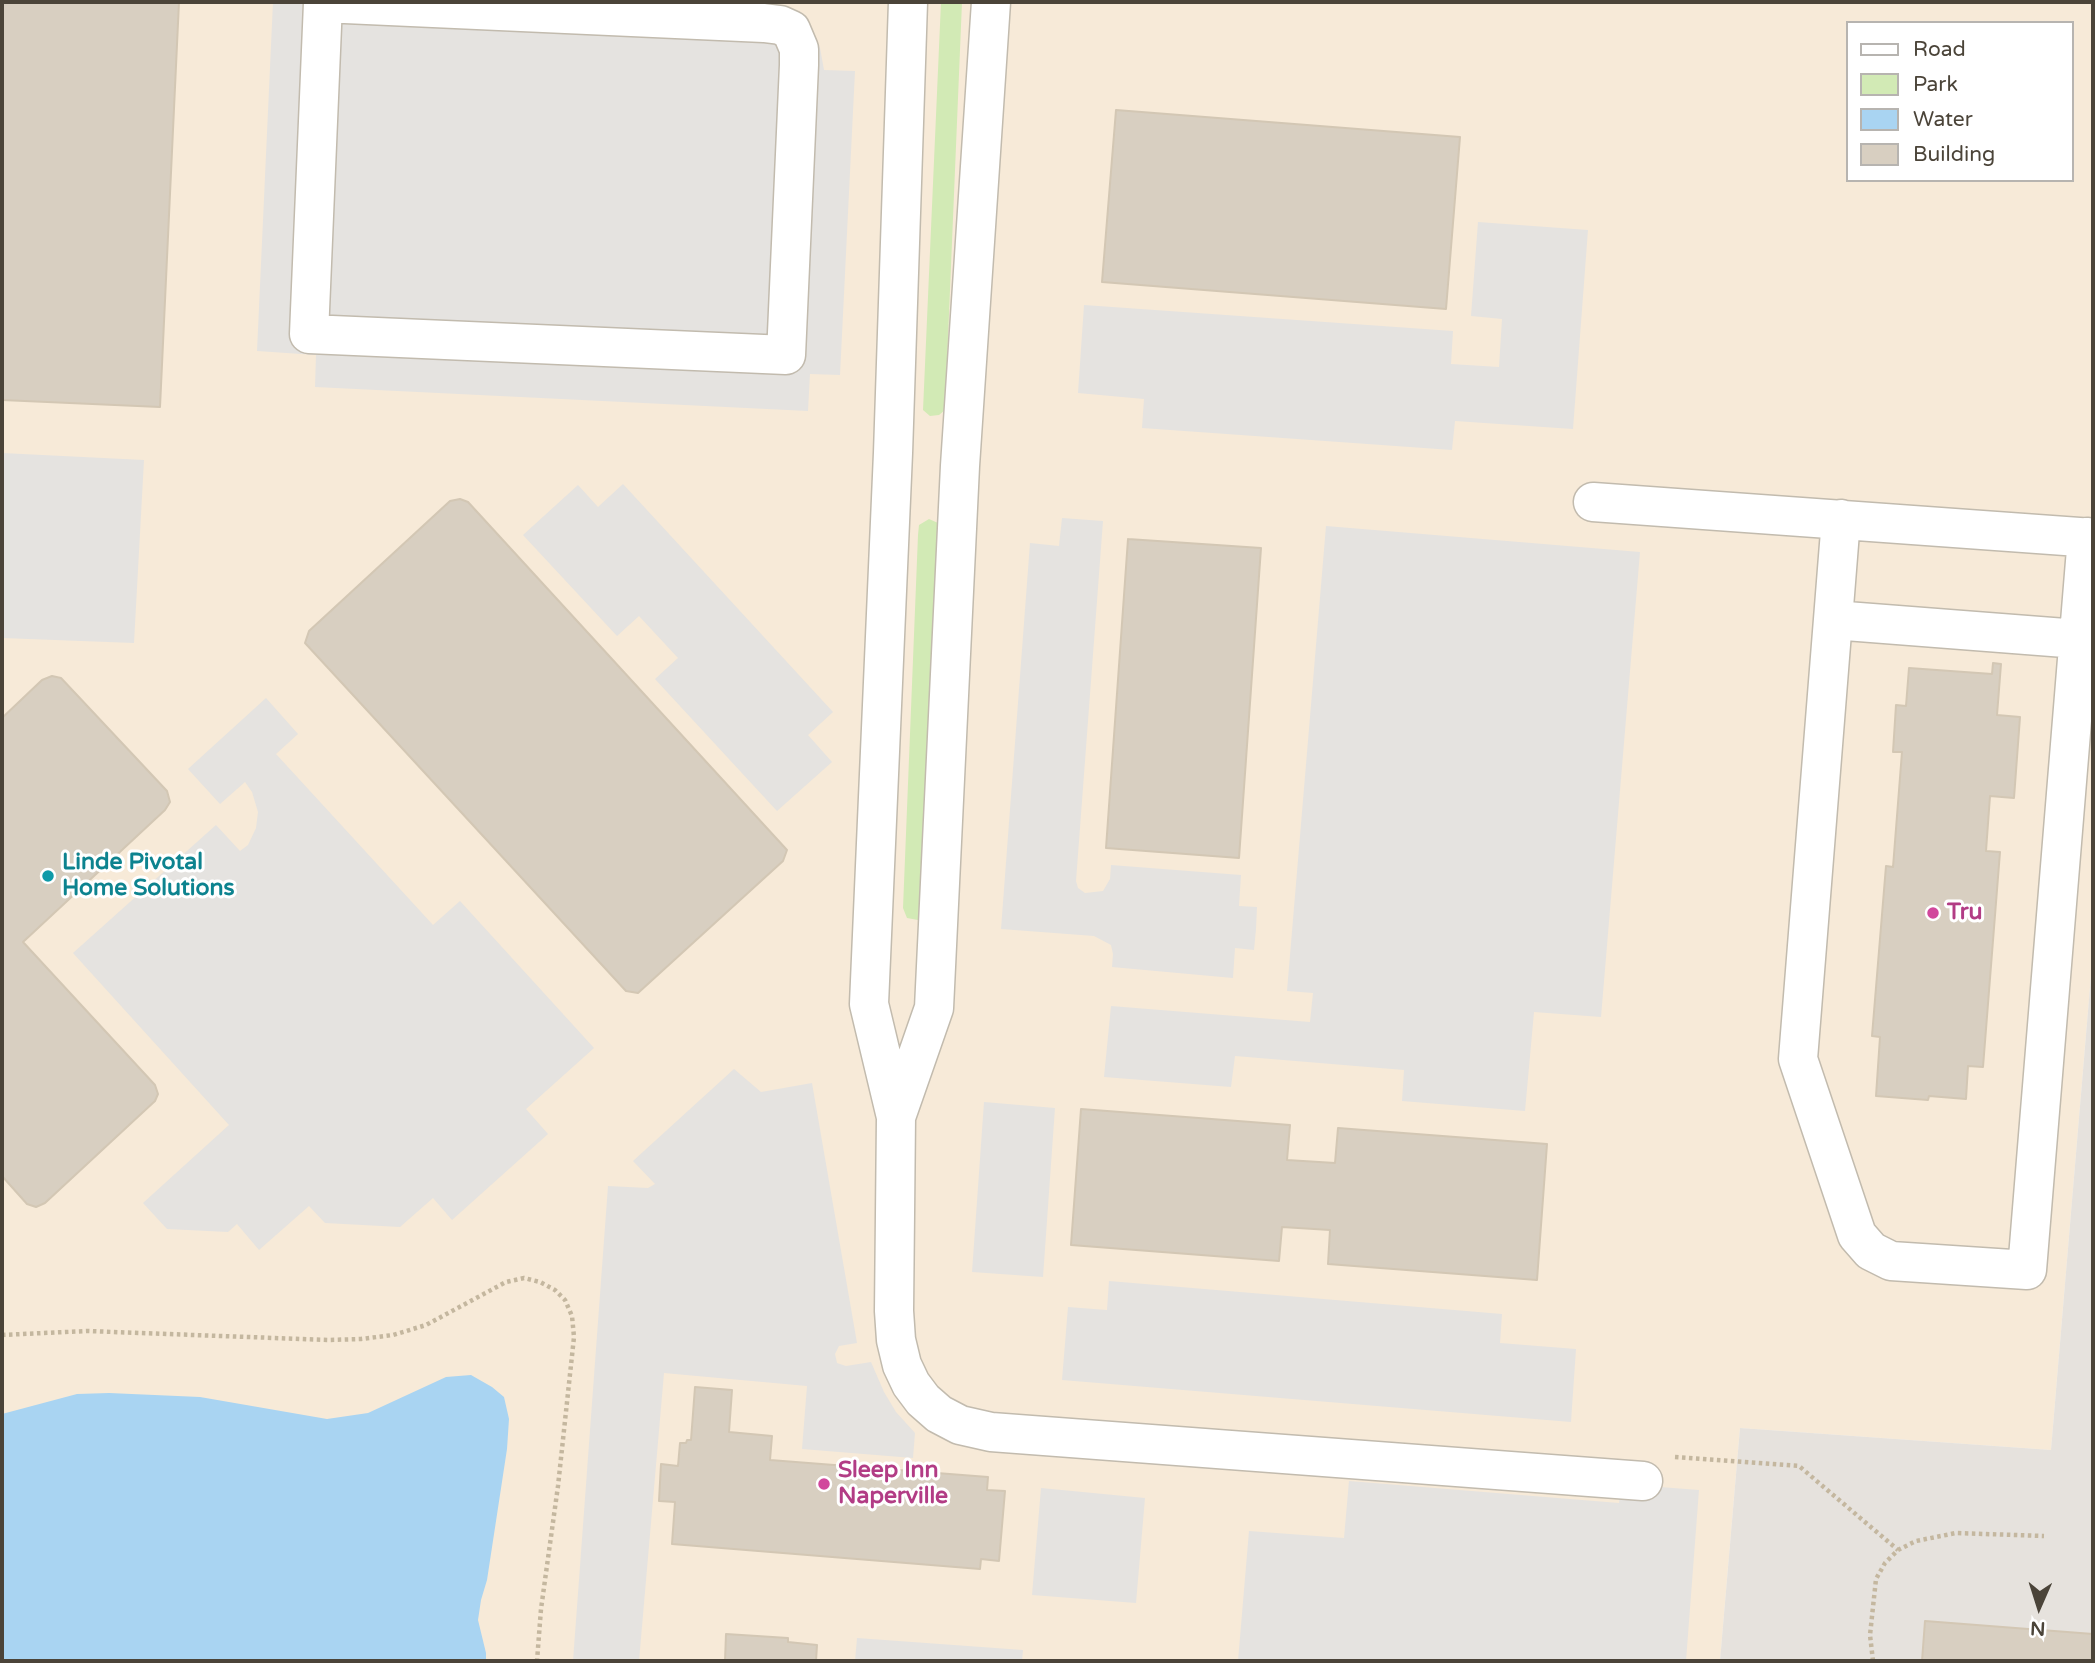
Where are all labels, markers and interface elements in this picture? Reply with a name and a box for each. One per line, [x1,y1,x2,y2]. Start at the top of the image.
legend [1846,21,2074,182]
text: Road [1913,37,1966,62]
text: Park [1913,72,1958,97]
text: Water [1913,107,1973,132]
text: Building [1913,142,1995,167]
place label: Linde Pivotal Home Solutions [62,849,235,903]
marker: Linde Pivotal Home Solutions [40,868,56,884]
place label: Tru [1947,899,1982,927]
marker: Tru [1925,905,1941,921]
place label: Sleep Inn Naperville [838,1457,948,1511]
marker: Sleep Inn Naperville [816,1476,832,1492]
north arrow [2004,1572,2074,1642]
text: N [2030,1617,2046,1639]

